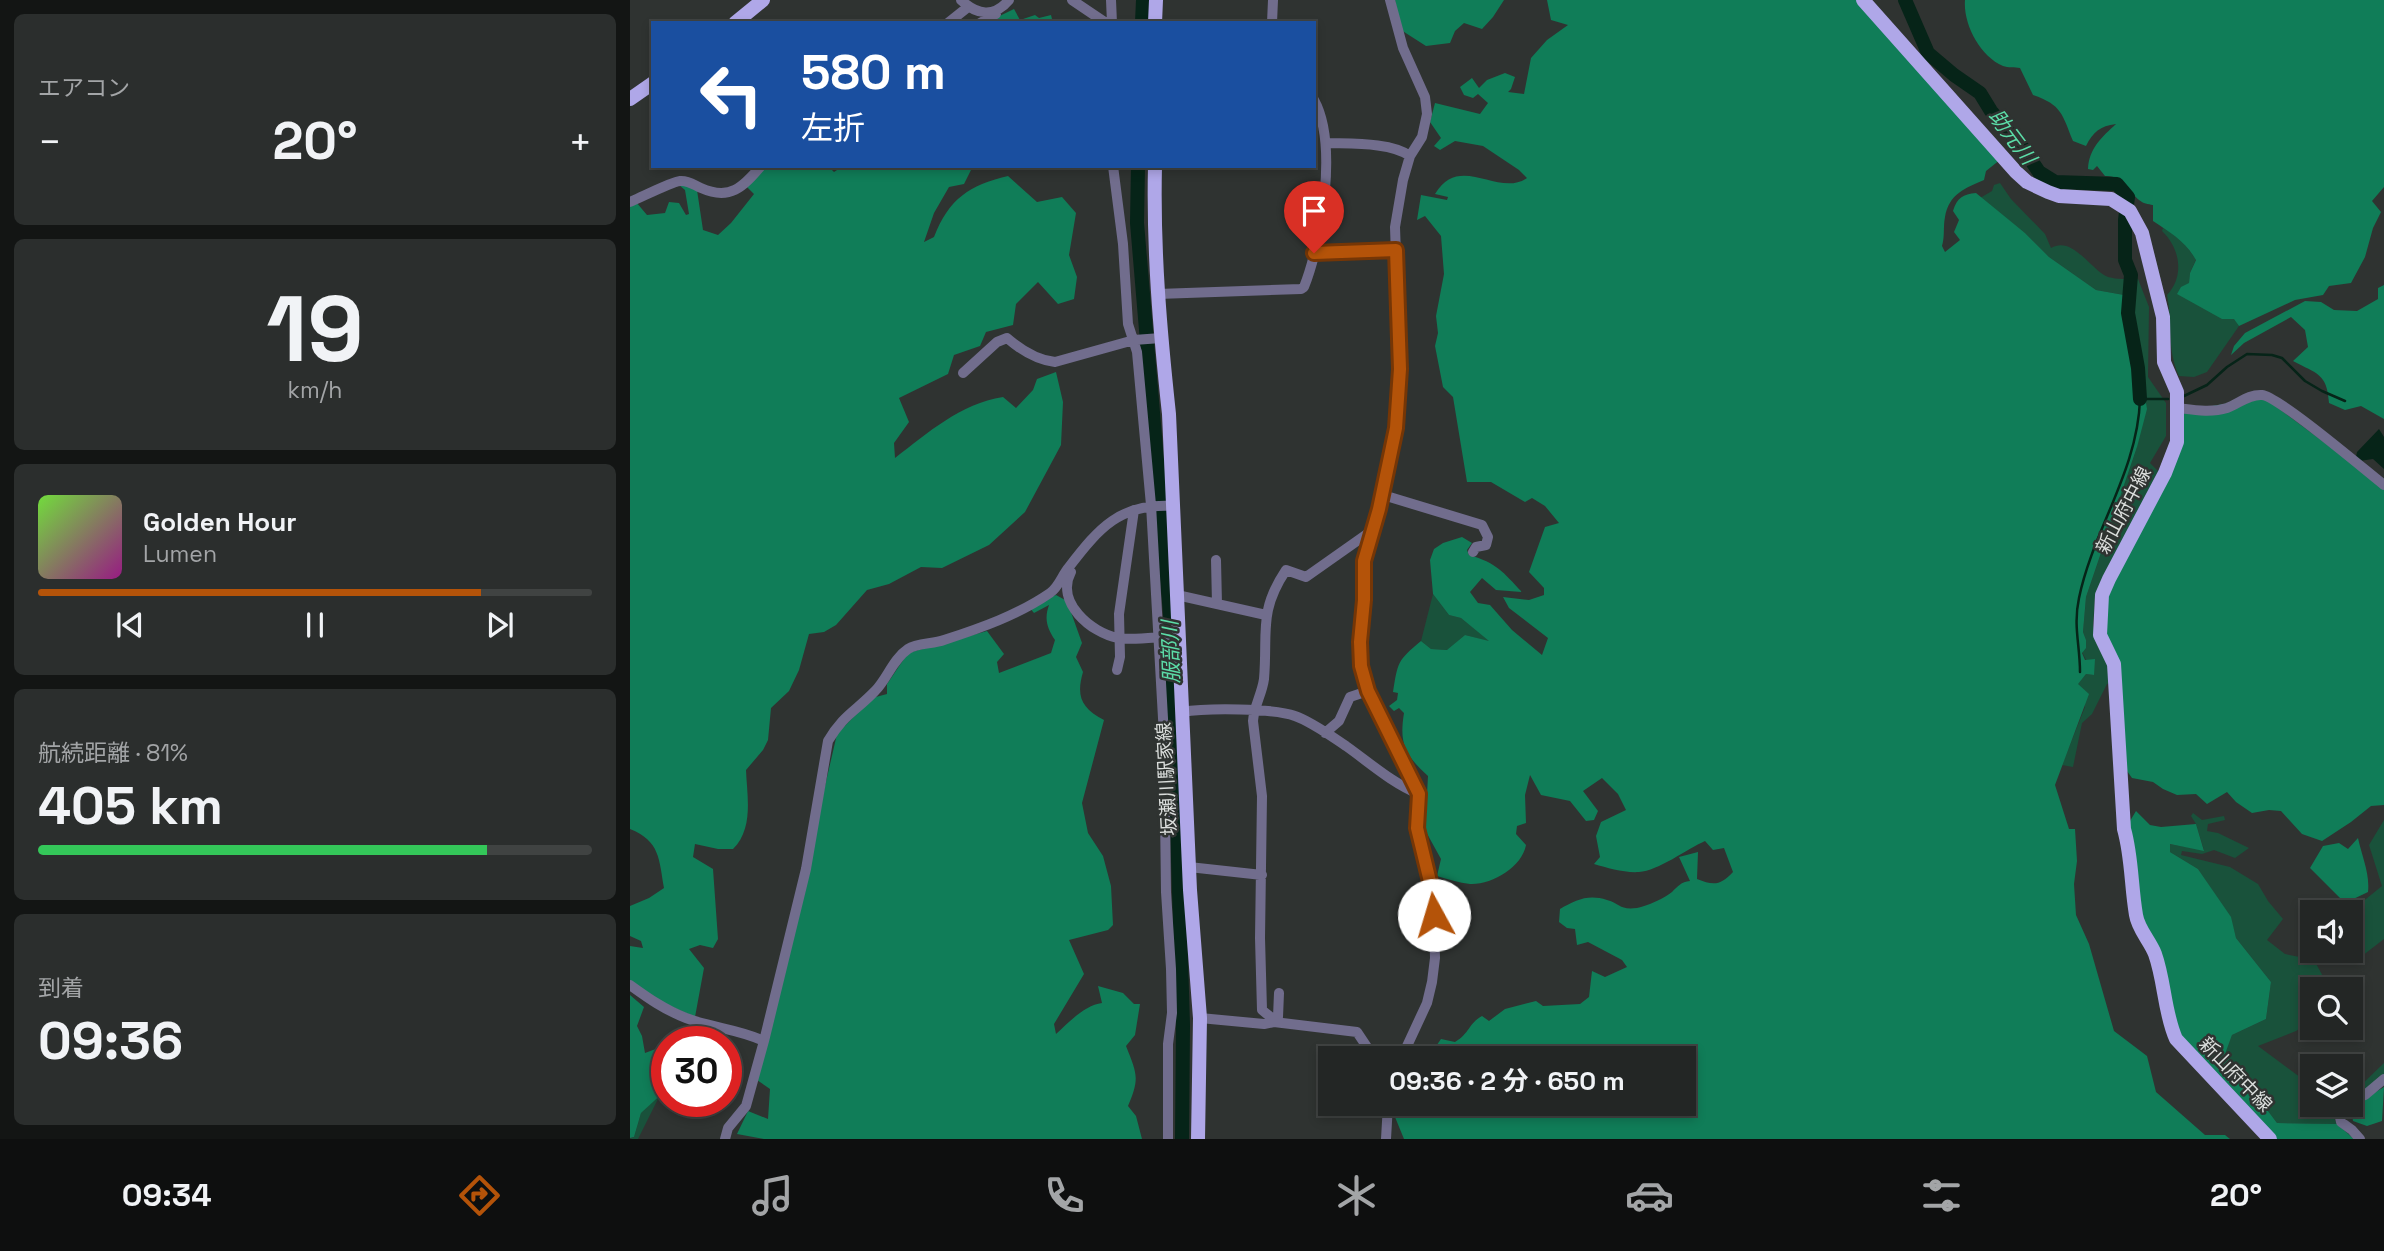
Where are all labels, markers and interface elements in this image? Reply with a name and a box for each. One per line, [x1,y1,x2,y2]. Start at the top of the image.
text: 580 m [801,41,946,103]
icon: left [686,49,777,140]
text: エアコン [38,73,130,103]
water label: 助元川 [1983,103,2043,172]
text: 20° [272,108,358,174]
text: 左折 [801,108,865,148]
text: − [38,118,62,166]
text: + [568,118,592,166]
pin [1284,181,1344,253]
icon: arrive [1295,192,1333,230]
text: 19 [266,271,364,388]
text: km/h [288,375,342,405]
street label: 新山府中線 [2090,462,2157,558]
text: Golden Hour [143,505,297,539]
text: Lumen [143,539,217,569]
icon: previous [111,606,149,644]
icon: pause [296,606,334,644]
icon: next [481,606,519,644]
water label: 服部川 [1156,618,1185,684]
street label: 坂瀬川駅家線 [1151,721,1182,837]
text: 航続距離 · 81% [38,738,188,768]
text: 405 km [38,773,223,839]
position arrow [1397,878,1471,952]
map controls [2300,900,2363,1117]
button: sound [2300,900,2363,963]
text: 到着 [38,973,84,1003]
button: search [2300,977,2363,1040]
text: 09:36 [38,1008,183,1074]
speed limit sign: 30 [651,1026,742,1117]
street label: 新山府中線 [2194,1031,2278,1117]
button: layers [2300,1054,2363,1117]
text: 09:36 · 2 分 · 650 m [1389,1064,1625,1098]
icon: directions [455,1171,504,1220]
icon: music [748,1171,797,1220]
icon: phone [1040,1171,1089,1220]
icon: climate [1332,1171,1381,1220]
icon: car [1625,1171,1674,1220]
icon: filters [1917,1171,1966,1220]
text: 09:34 [122,1175,212,1215]
text: 20° [2210,1175,2262,1215]

